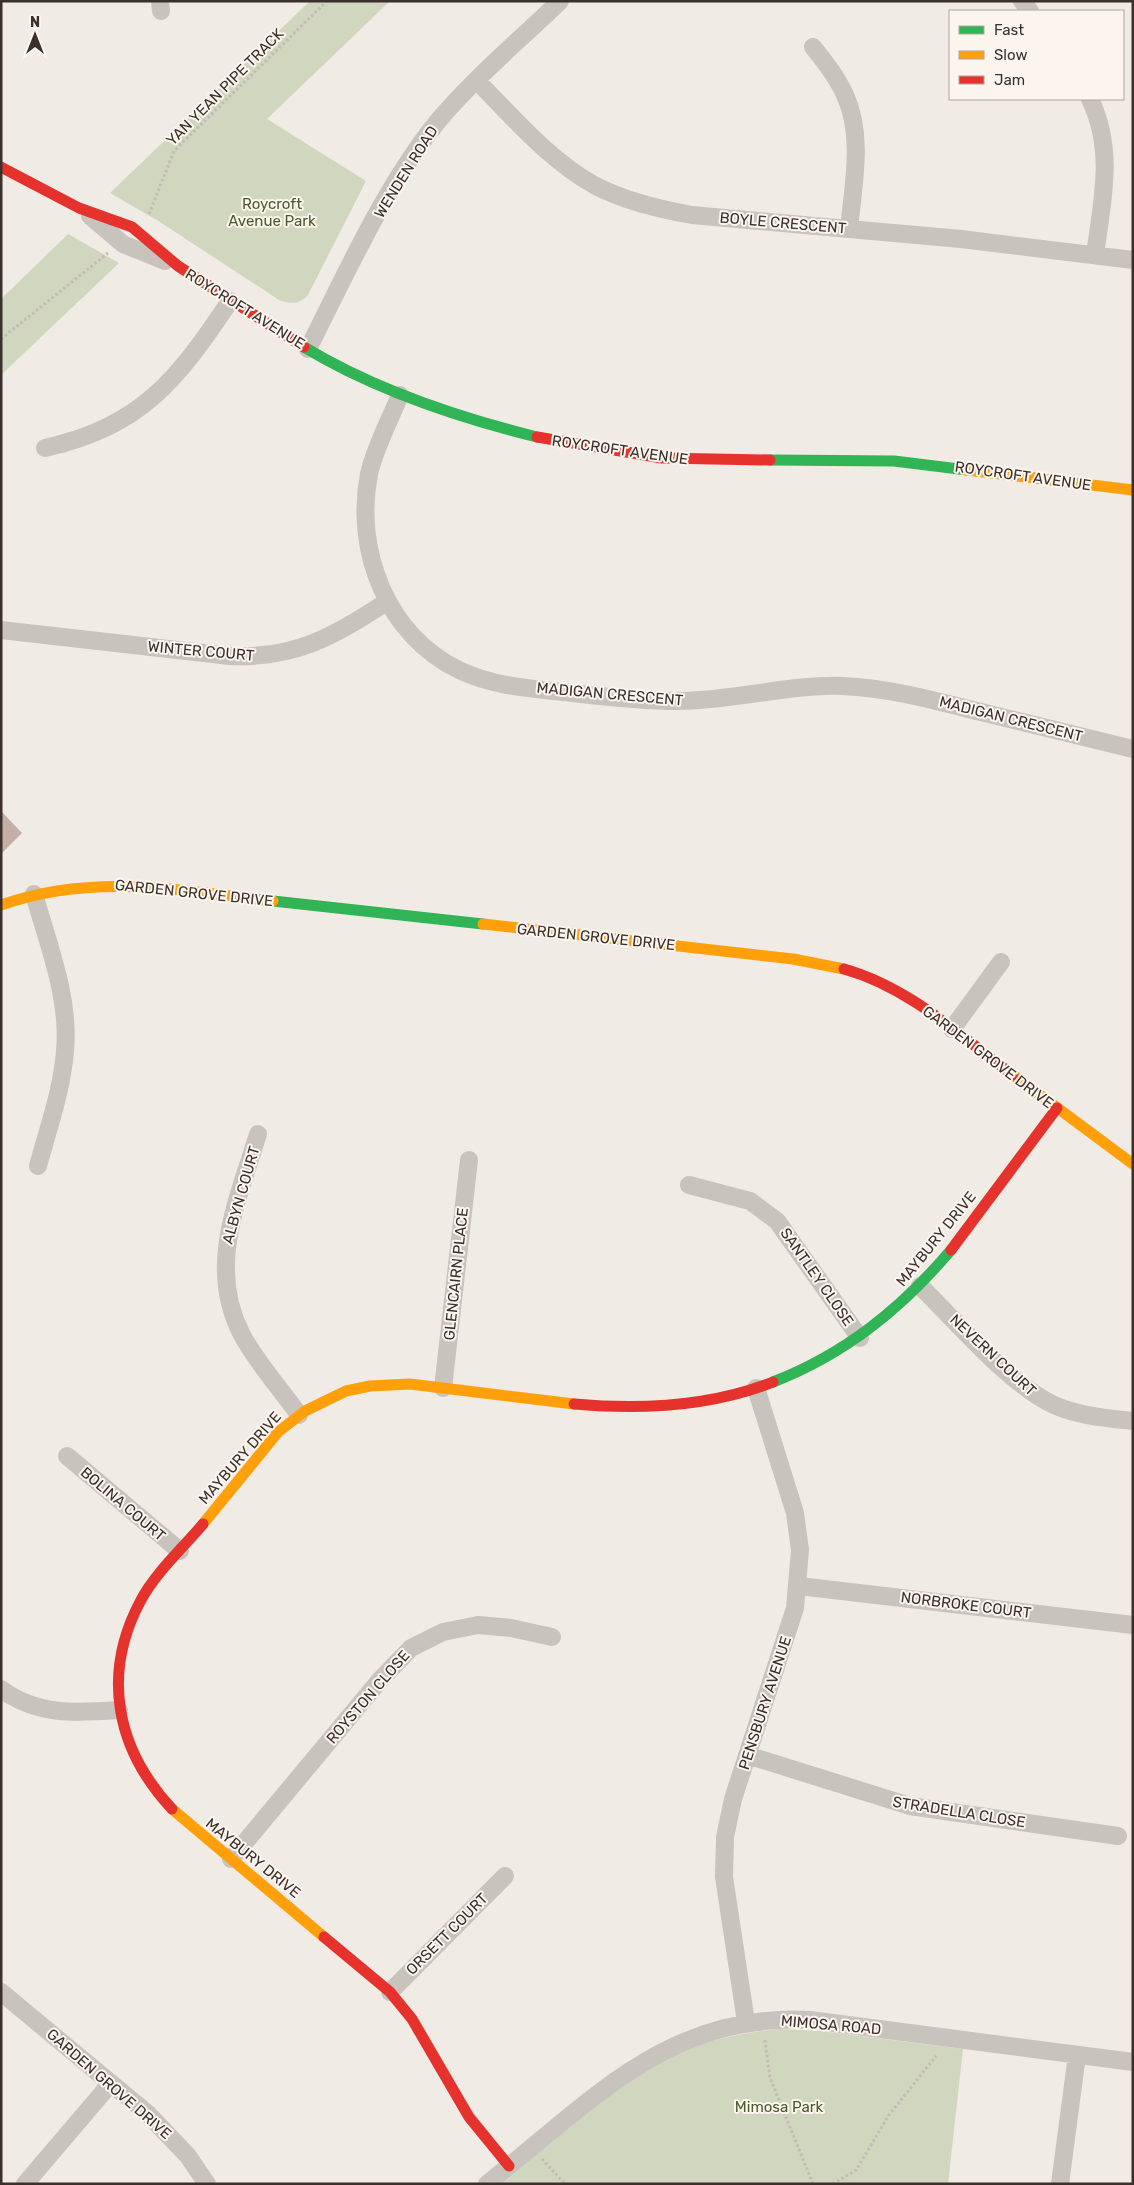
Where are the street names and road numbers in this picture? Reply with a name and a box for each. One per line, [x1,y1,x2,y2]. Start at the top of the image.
street label: YAN YEAN PIPE TRACK [163,25,287,149]
street label: WENDEN ROAD [370,123,442,221]
street label: BOYLE CRESCENT [719,208,847,238]
street label: ROYCROFT AVENUE [182,265,308,353]
street label: ROYCROFT AVENUE [551,432,689,468]
street label: ROYCROFT AVENUE [954,458,1092,494]
street label: WINTER COURT [147,637,255,665]
street label: MADIGAN CRESCENT [536,679,684,709]
street label: MADIGAN CRESCENT [938,692,1085,746]
street label: GARDEN GROVE DRIVE [114,876,274,910]
street label: GARDEN GROVE DRIVE [516,920,676,954]
street label: GARDEN GROVE DRIVE [919,1002,1057,1112]
street label: ALBYN COURT [218,1144,264,1246]
street label: MAYBURY DRIVE [892,1188,980,1290]
street label: GLENCAIRN PLACE [440,1207,472,1341]
street label: SANTLEY CLOSE [776,1224,858,1330]
street label: NEVERN COURT [946,1310,1040,1400]
street label: MAYBURY DRIVE [195,1408,285,1508]
street label: BOLINA COURT [77,1463,169,1545]
street label: NORBROKE COURT [900,1588,1033,1622]
street label: PENSBURY AVENUE [735,1634,795,1772]
street label: ROYSTON CLOSE [323,1647,413,1747]
street label: STRADELLA CLOSE [891,1793,1027,1831]
street label: MAYBURY DRIVE [202,1814,304,1902]
street label: ORSETT COURT [402,1889,492,1979]
street label: MIMOSA ROAD [780,2012,882,2038]
street label: GARDEN GROVE DRIVE [43,2025,175,2143]

